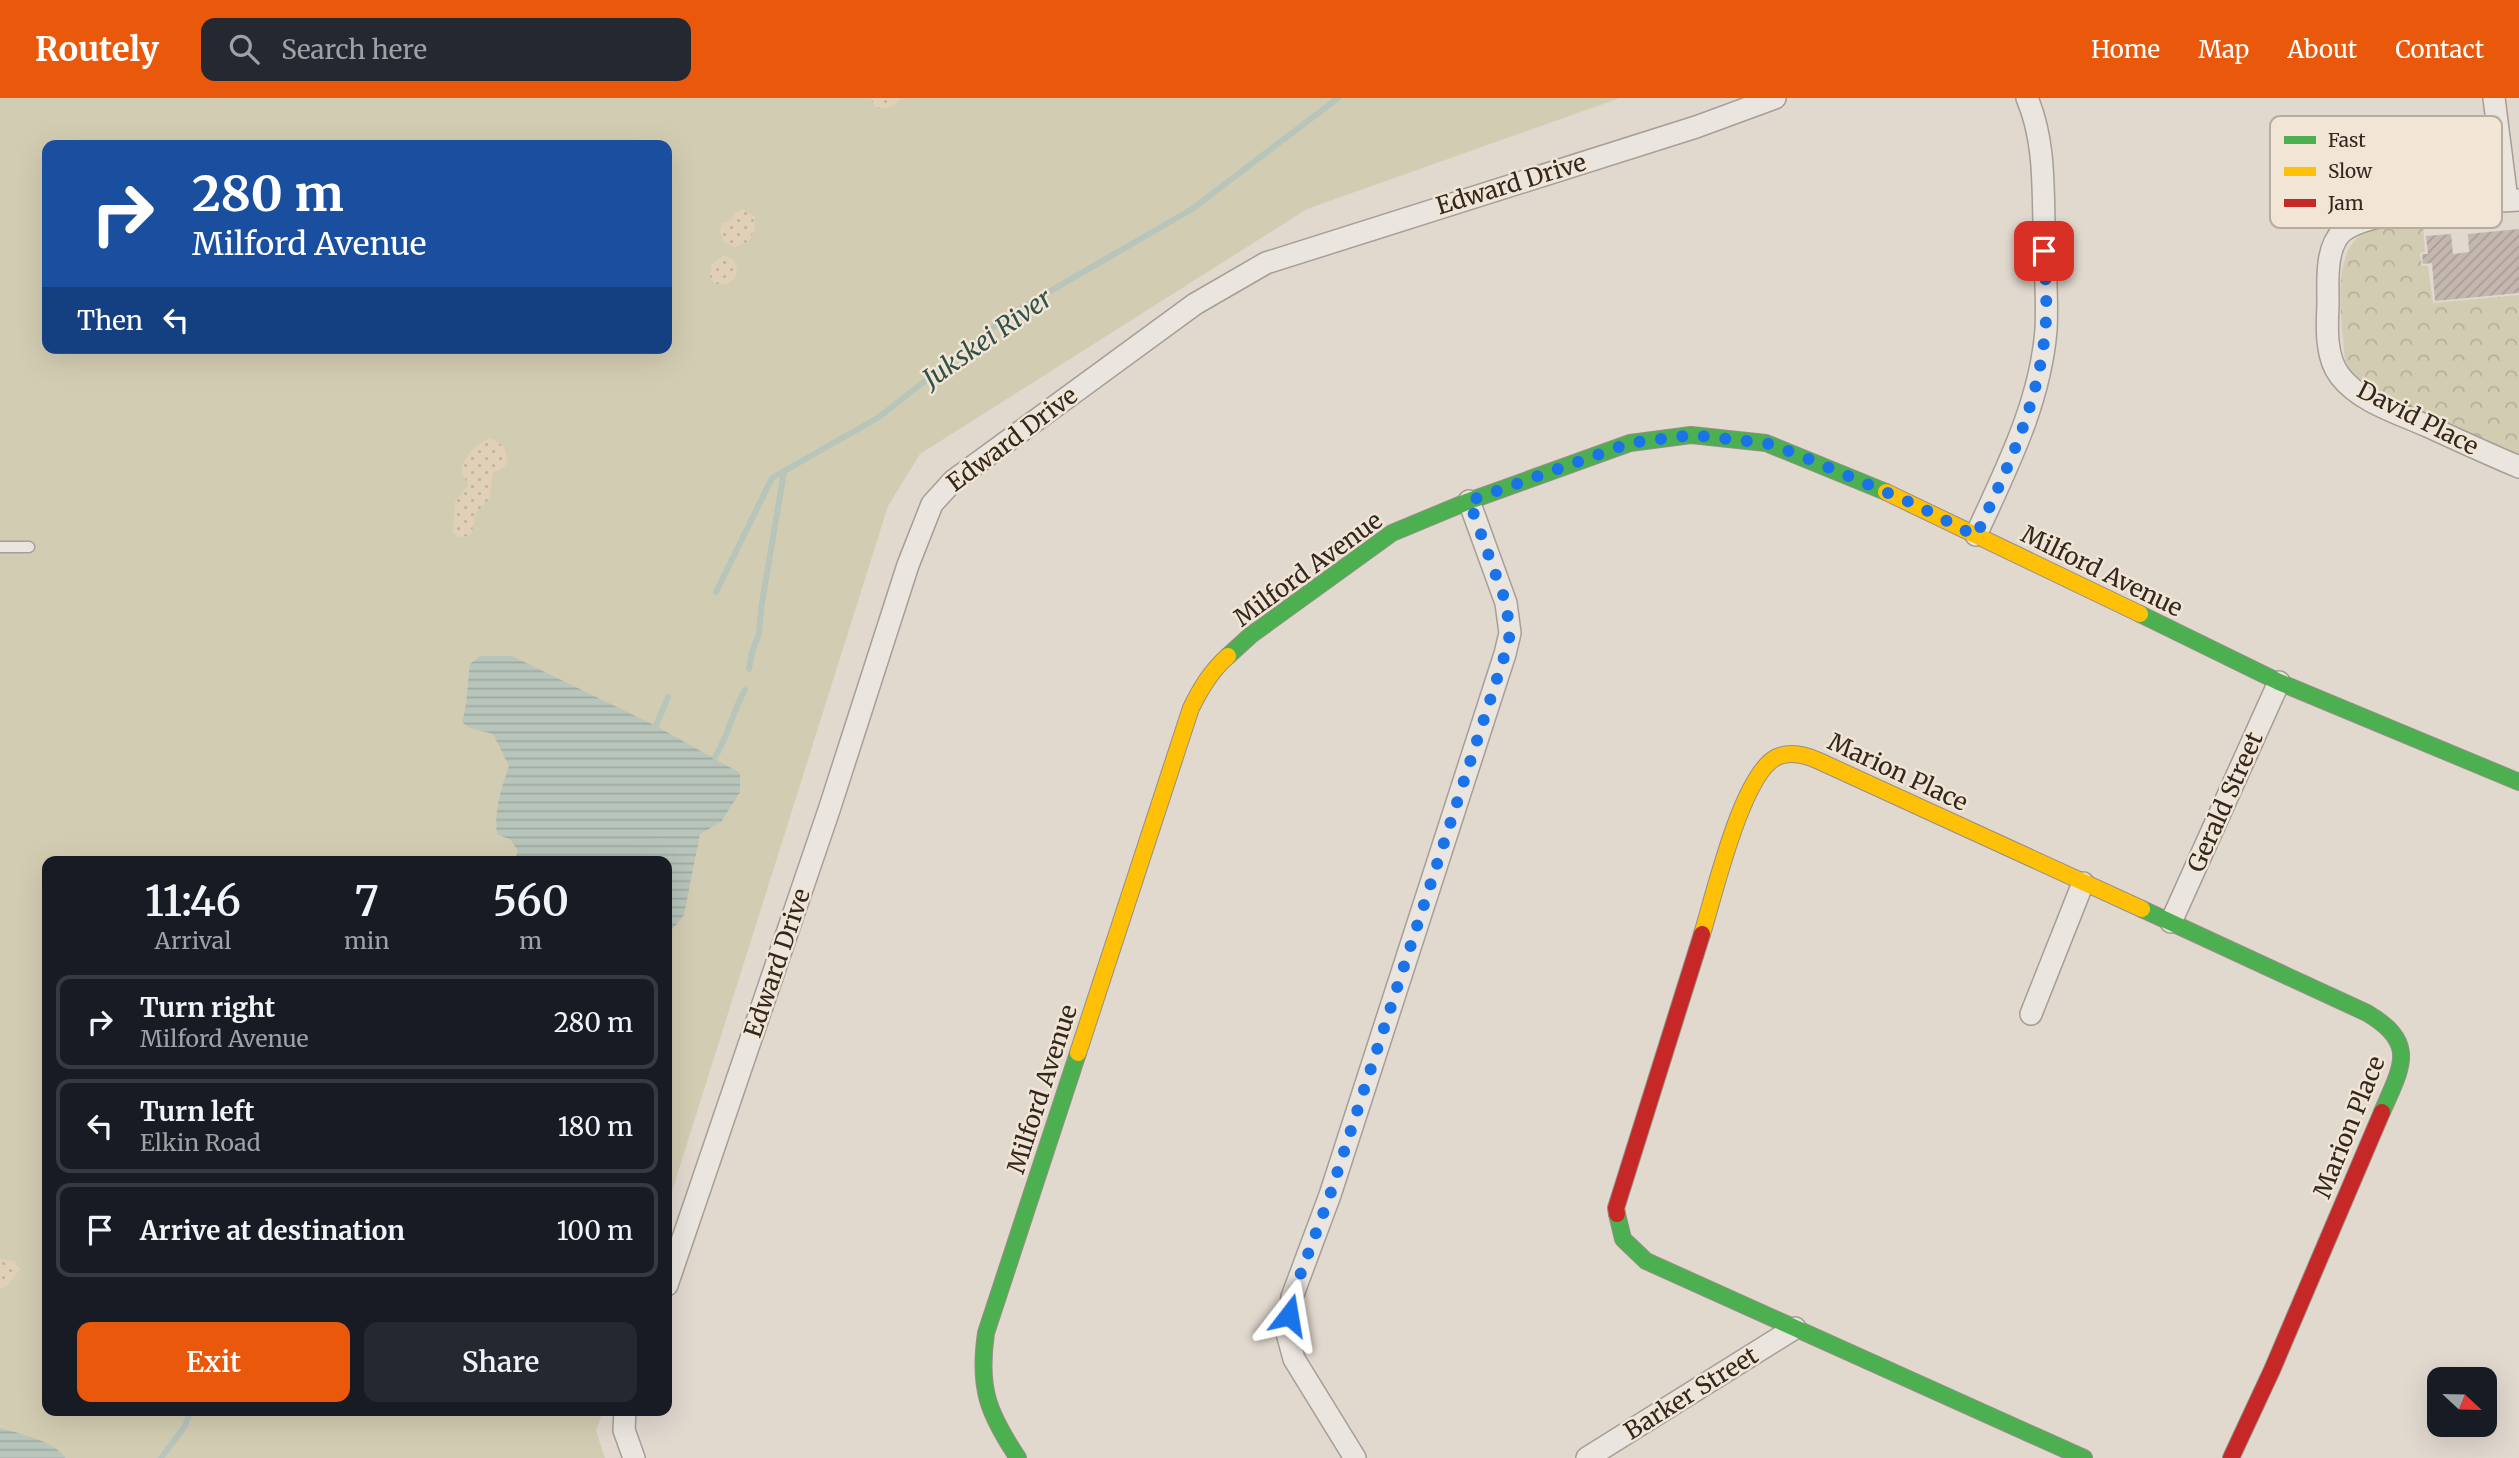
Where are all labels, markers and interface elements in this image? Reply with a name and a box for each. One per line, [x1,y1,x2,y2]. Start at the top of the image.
search box [201,18,691,81]
text: Routely [35,29,159,70]
icon: search [225,30,263,68]
text: Search here [281,33,427,66]
text: Home [2091,34,2160,65]
text: Map [2198,34,2249,65]
text: About [2287,34,2357,65]
text: Contact [2395,34,2484,65]
legend [2270,116,2502,228]
text: Fast [2328,128,2366,152]
street label: Edward Drive [1432,146,1590,222]
text: Slow [2328,159,2373,183]
text: 280 m [192,163,344,224]
icon: right [77,168,168,259]
text: Jam [2327,191,2364,215]
pin [2014,221,2074,281]
text: Milford Avenue [192,224,427,264]
icon: arrive [2025,232,2063,270]
water label: Jukskei River [914,281,1058,396]
icon: left [157,301,195,339]
text: Then [77,304,143,337]
street label: David Place [2352,374,2484,462]
street label: Edward Drive [941,380,1083,498]
street label: Milford Avenue [1228,505,1388,633]
street label: Milford Avenue [2016,519,2188,623]
street label: Marion Place [1823,726,1973,818]
street label: Gerald Street [2180,726,2270,877]
text: 11:46 [145,875,241,927]
text: 7 [355,875,379,927]
text: 560 [492,875,569,927]
street label: Edward Drive [737,884,817,1042]
text: Arrival [155,926,231,955]
text: min [344,926,390,955]
text: m [519,926,542,955]
text: Turn right [140,991,275,1024]
street label: Milford Avenue [1000,1001,1084,1177]
icon: right [81,1003,119,1041]
text: 280 m [554,1006,633,1039]
text: Milford Avenue [140,1024,309,1053]
street label: Marion Place [2306,1051,2392,1203]
text: Turn left [140,1095,254,1128]
icon: left [81,1107,119,1145]
text: 180 m [558,1110,633,1143]
text: Elkin Road [140,1128,261,1157]
icon: arrive [81,1211,119,1249]
text: Arrive at destination [140,1214,405,1247]
text: 100 m [557,1214,633,1247]
position arrow [1252,1278,1326,1352]
button: Exit [77,1322,350,1402]
button: Share [364,1322,637,1402]
street label: Barker Street [1618,1339,1764,1446]
north arrow [2427,1367,2497,1437]
map controls [2427,1367,2497,1437]

